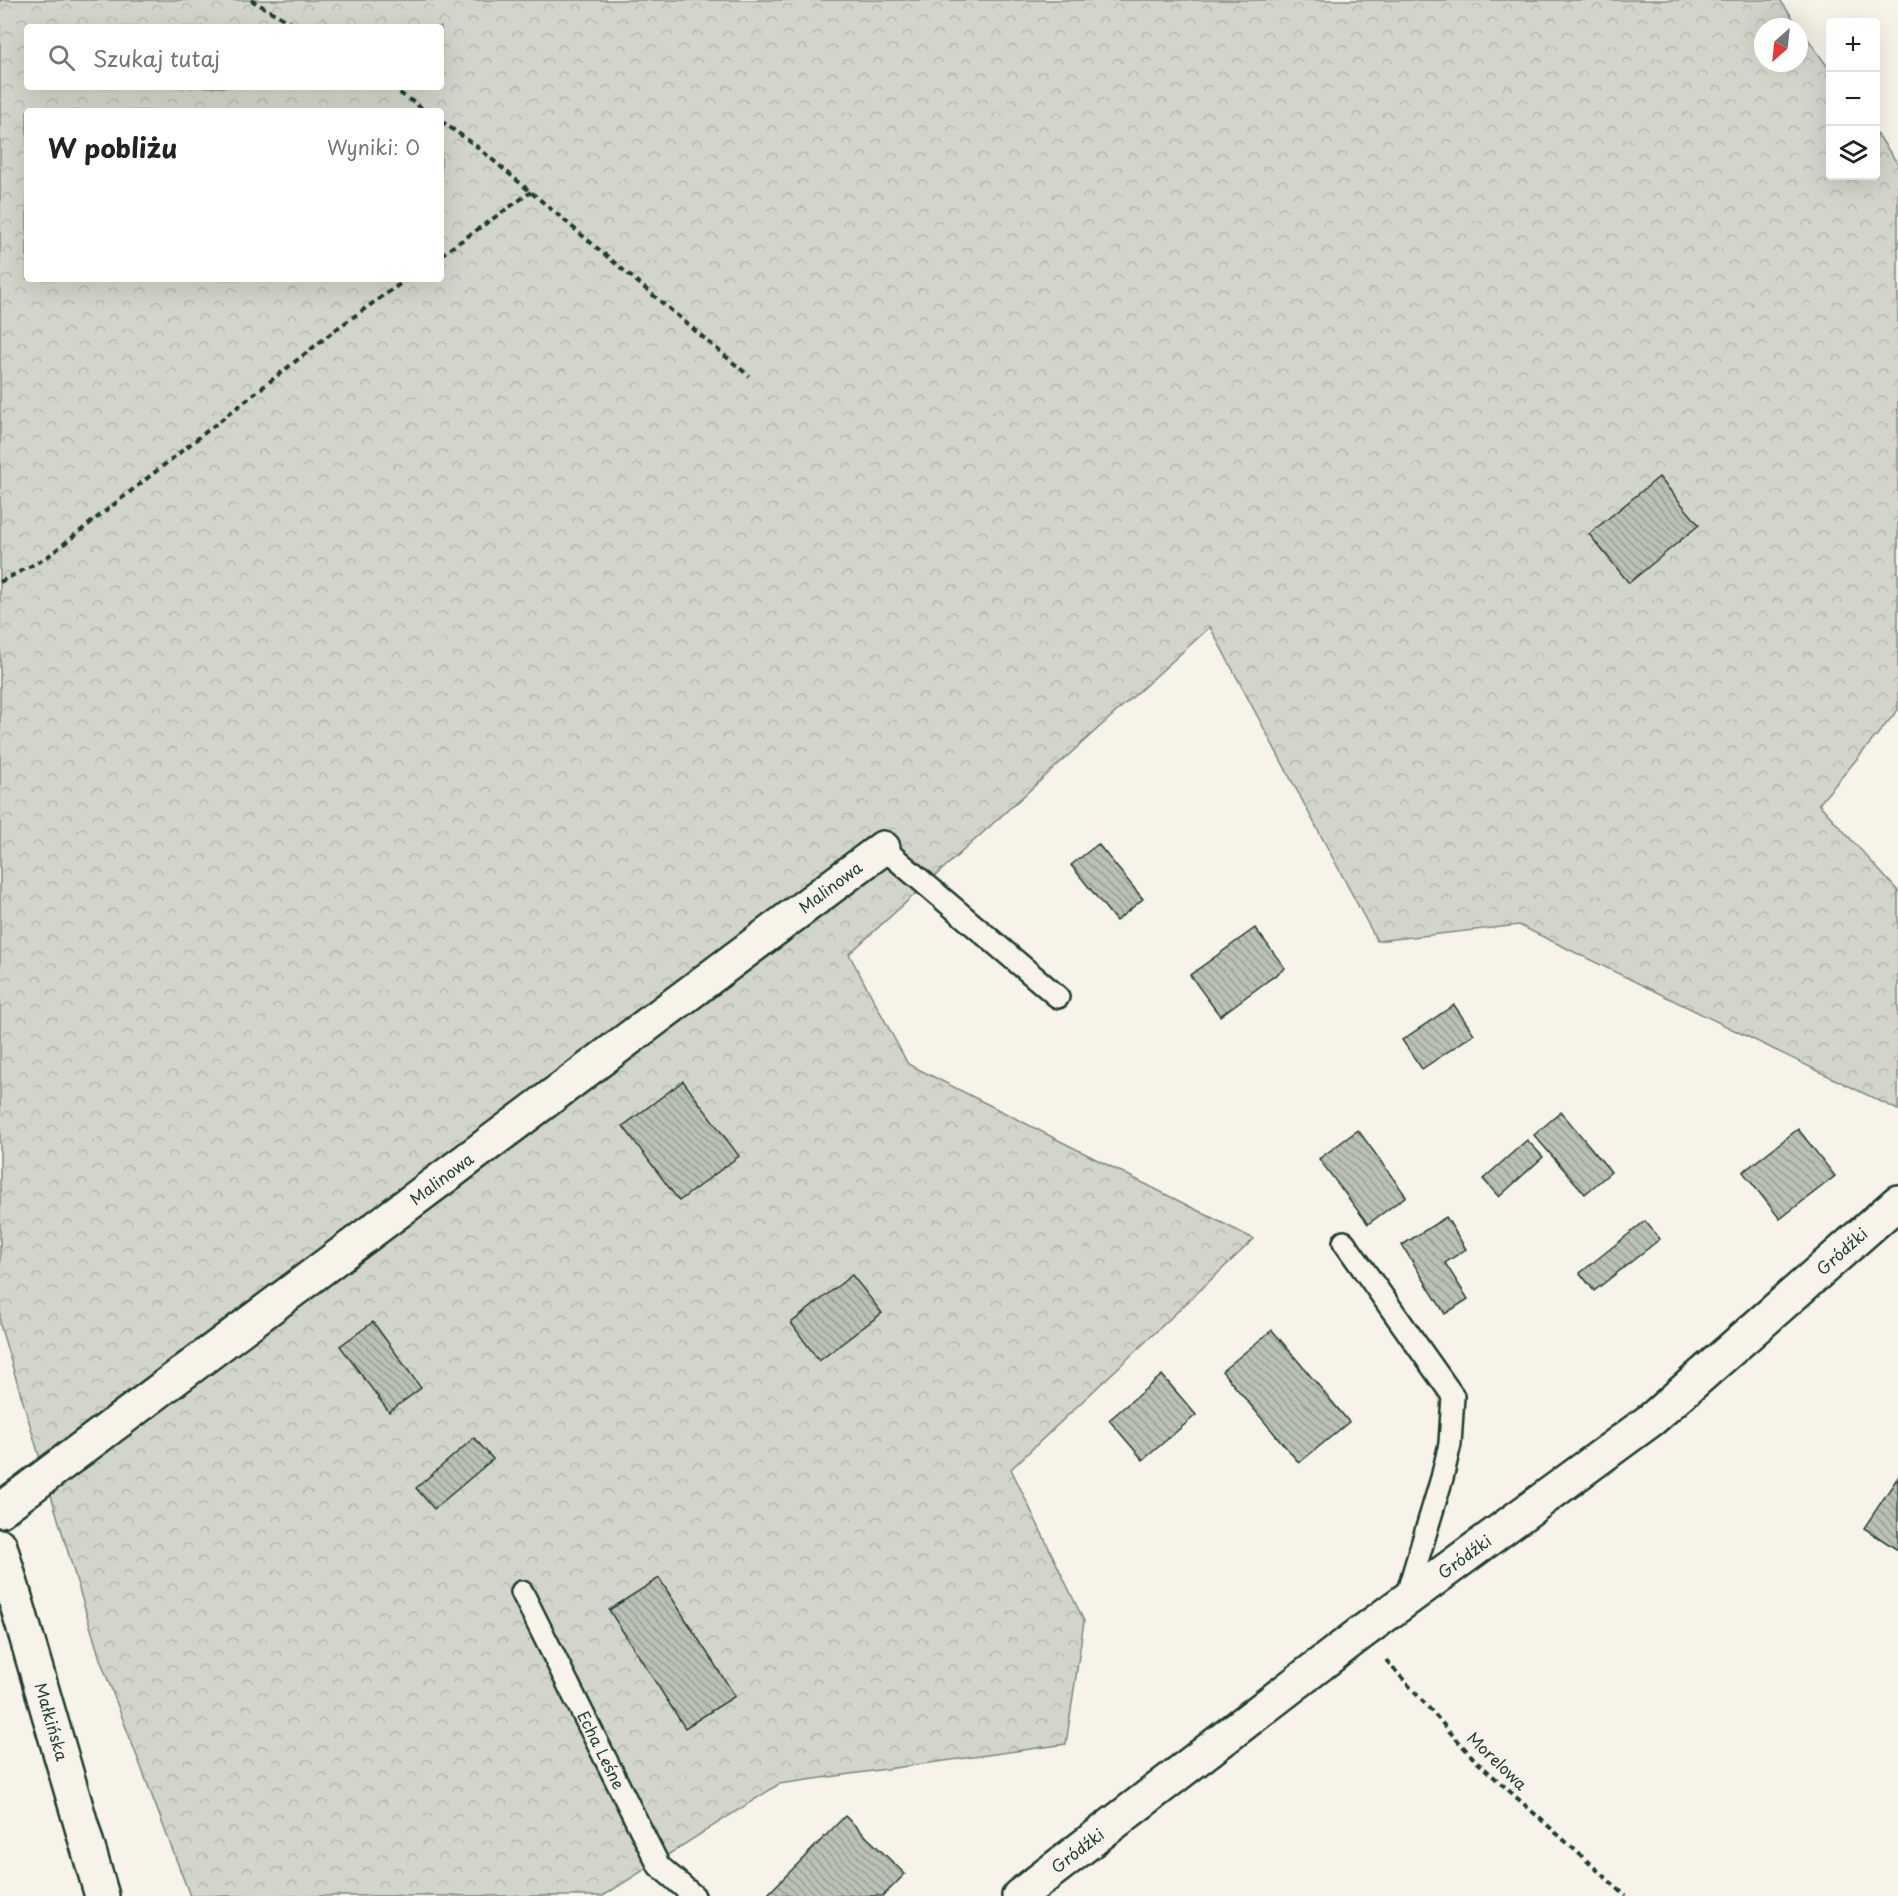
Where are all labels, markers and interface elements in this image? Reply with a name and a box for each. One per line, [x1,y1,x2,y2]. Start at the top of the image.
north arrow [1754,18,1808,72]
map controls [1826,18,1880,180]
button: + [1826,18,1880,72]
search box [24,24,444,90]
icon: search [45,41,78,74]
text: Szukaj tutaj [93,41,220,74]
button: − [1826,72,1880,126]
button: layers [1826,126,1880,180]
text: W pobliżu [48,128,177,167]
text: Wyniki: 0 [327,132,420,162]
street label: Malinowa [793,855,867,918]
street label: Malinowa [404,1146,478,1210]
street label: Gródźki [1810,1221,1872,1280]
street label: Gródźki [1432,1528,1496,1584]
street label: Małkińska [29,1679,75,1763]
street label: Echa Leśne [572,1706,632,1793]
street label: Morelowa [1462,1726,1533,1795]
street label: Gródźki [1045,1822,1109,1878]

